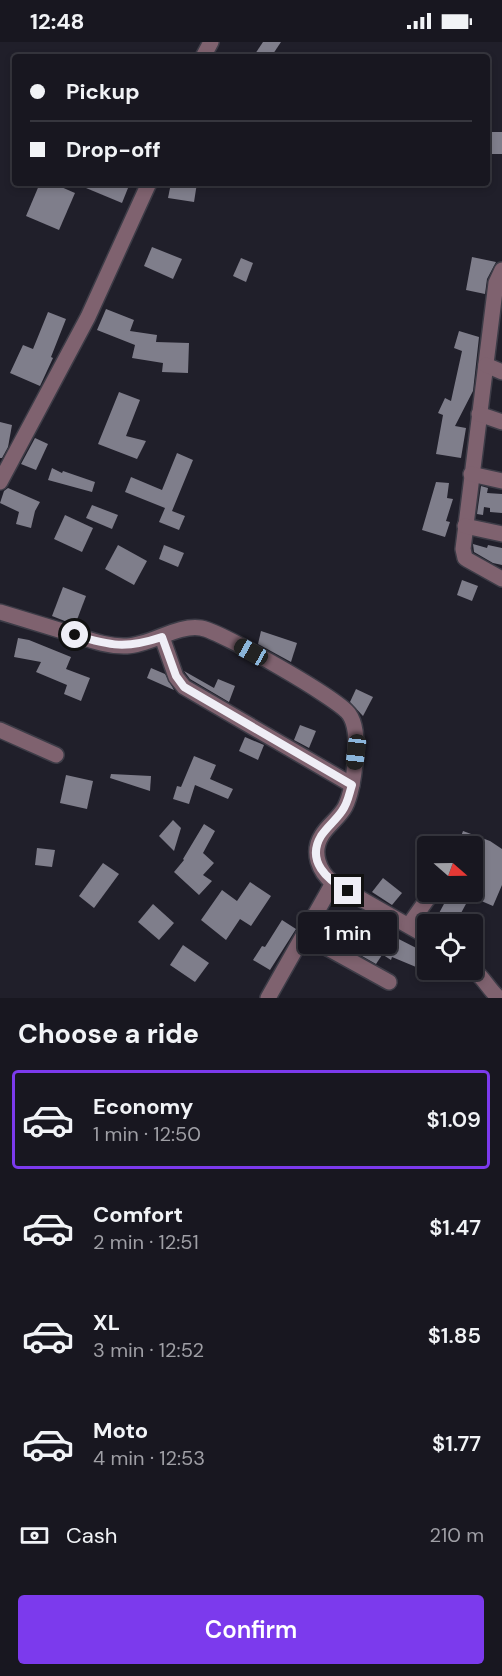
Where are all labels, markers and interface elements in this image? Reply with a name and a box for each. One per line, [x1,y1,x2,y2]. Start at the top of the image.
text: 12:48 [30,7,85,36]
text: Pickup [66,77,140,106]
text: Drop-off [66,135,161,164]
route start [61,621,88,648]
car [231,635,271,669]
car [345,733,367,771]
north arrow [417,836,483,902]
map controls [417,836,483,980]
route end [334,877,361,904]
callout: 1 min [298,912,398,954]
button: locate [417,914,483,980]
text: 1 min [324,920,371,946]
text: Choose a ride [18,1016,199,1051]
text: Economy [93,1092,193,1121]
icon: car [21,1093,75,1147]
text: $1.09 [427,1105,481,1134]
text: 1 min · 12:50 [93,1121,201,1147]
text: Comfort [93,1200,183,1229]
icon: car [21,1201,75,1255]
text: $1.47 [429,1213,481,1242]
text: 2 min · 12:51 [93,1229,199,1255]
text: XL [93,1308,120,1337]
icon: car [21,1309,75,1363]
text: $1.85 [428,1321,481,1350]
text: 3 min · 12:52 [93,1337,204,1363]
text: Moto [93,1416,148,1445]
icon: car [21,1417,75,1471]
text: $1.77 [432,1429,481,1458]
text: 4 min · 12:53 [93,1445,205,1471]
icon: cash [18,1519,51,1552]
text: Cash [66,1521,117,1550]
text: 210 m [429,1522,484,1548]
button: Confirm [18,1595,484,1664]

